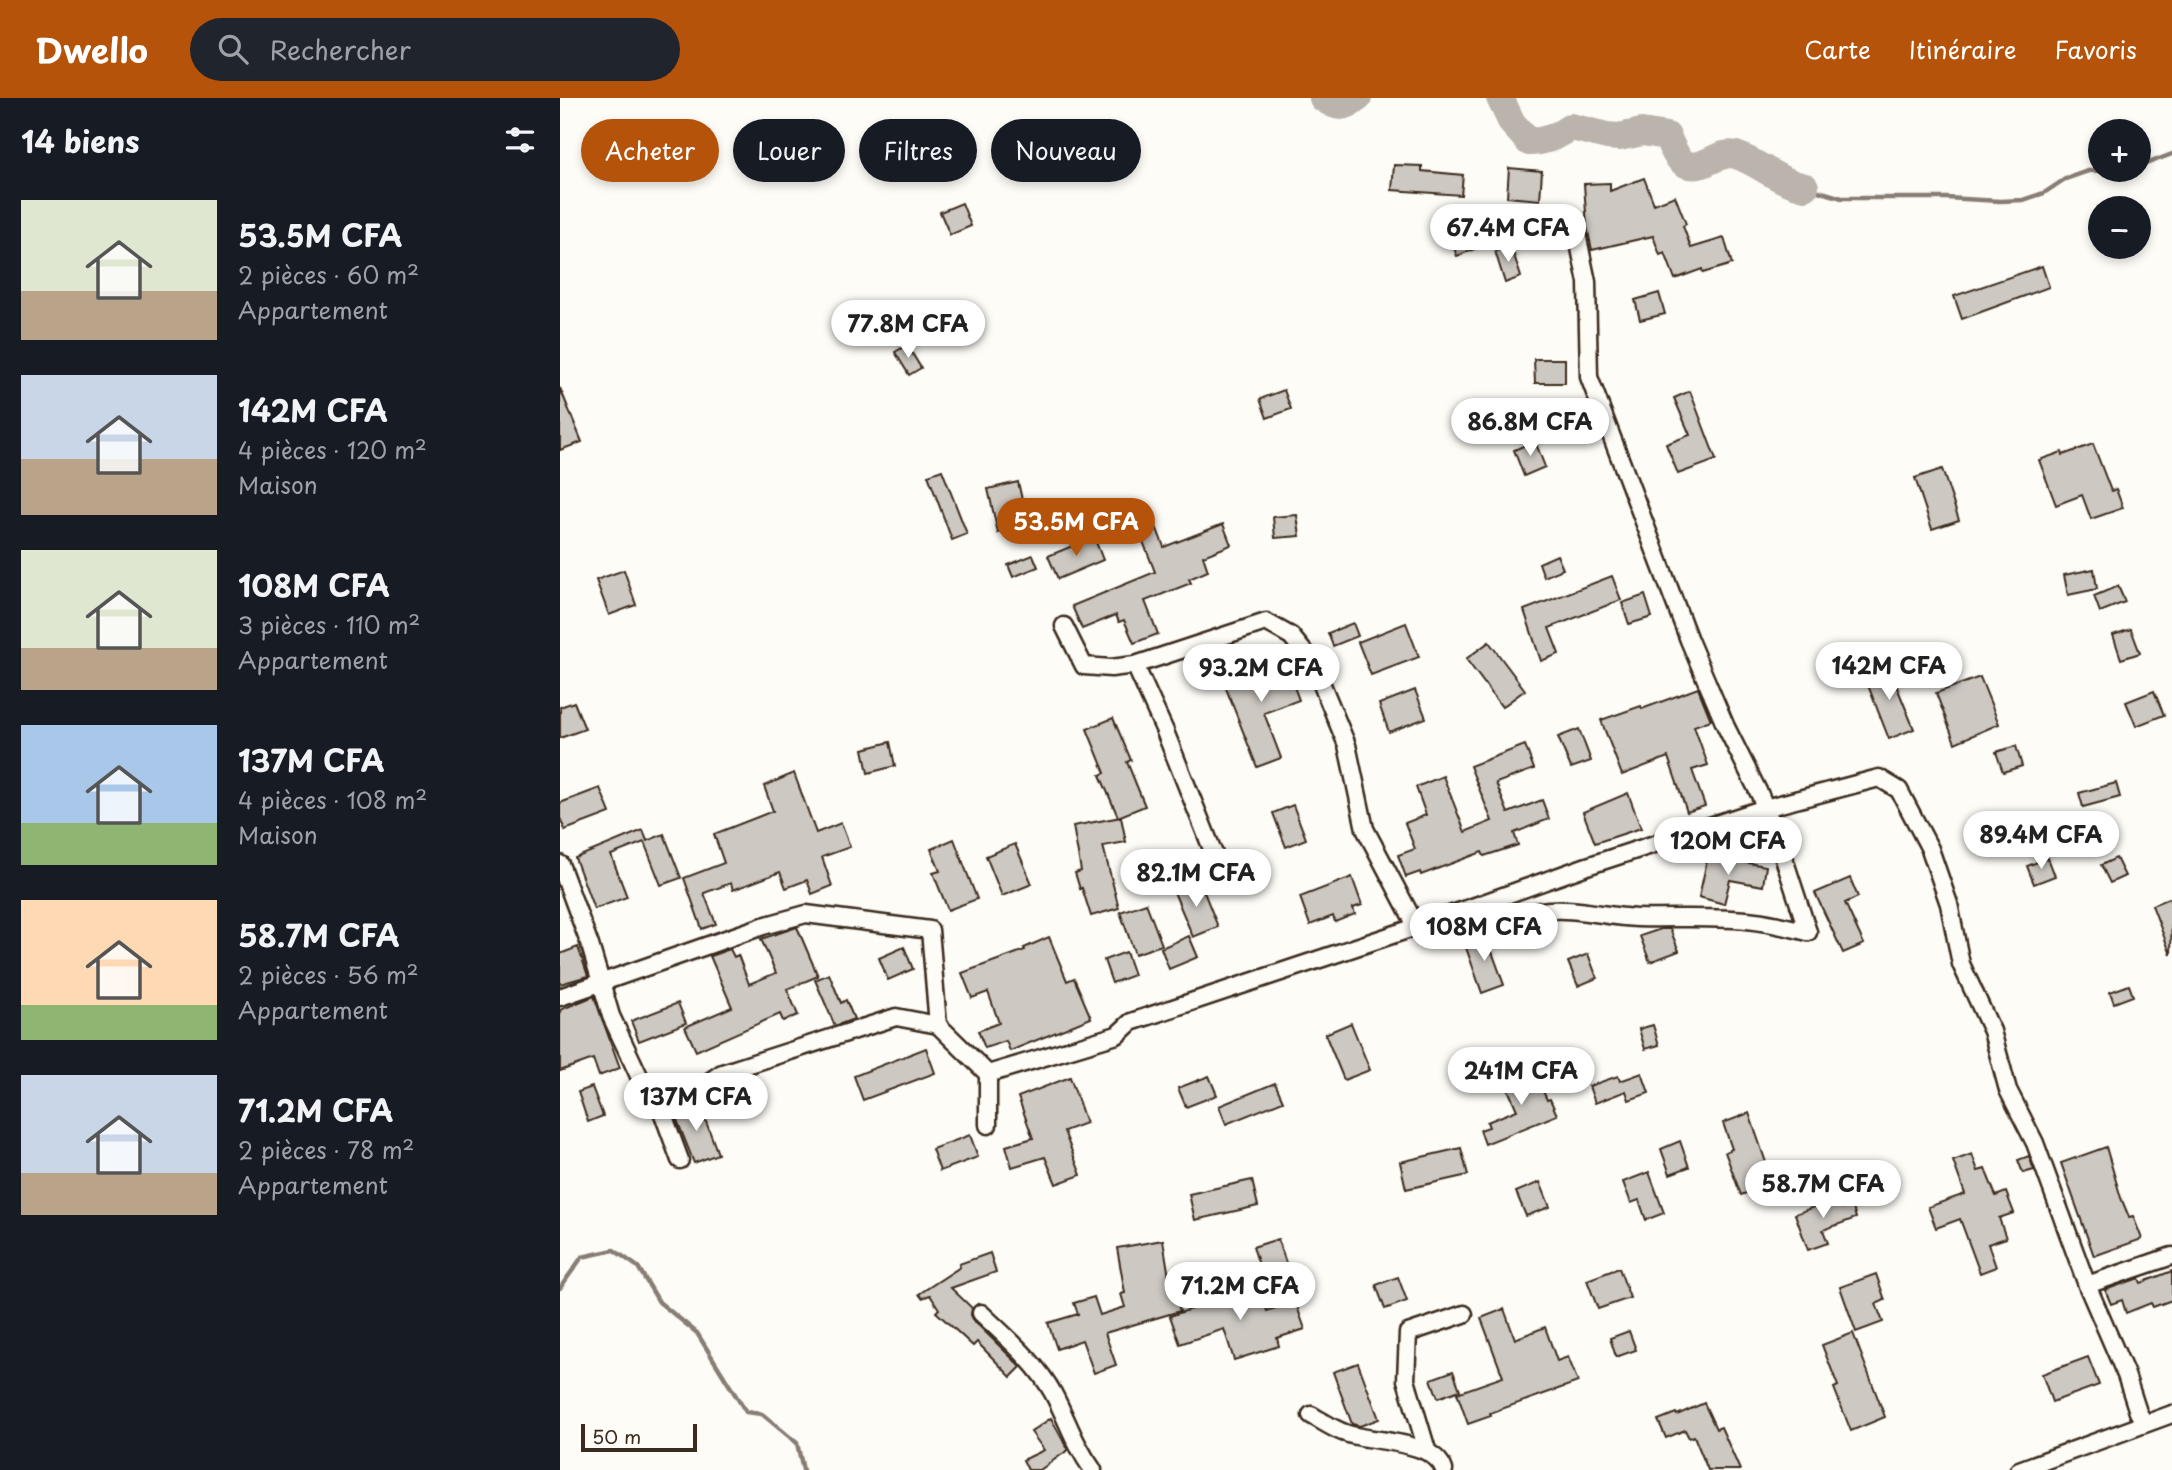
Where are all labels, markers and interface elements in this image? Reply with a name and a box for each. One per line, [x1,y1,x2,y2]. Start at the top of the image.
search box [190,18,680,81]
text: Dwello [35,24,148,74]
icon: search [214,30,252,68]
text: Rechercher [270,30,411,69]
text: Carte [1804,31,1871,67]
text: Itinéraire [1909,31,2017,67]
text: Favoris [2055,31,2137,67]
text: 14 biens [21,118,140,163]
chip: Acheter [581,119,719,182]
chip: Louer [733,119,845,182]
chip: Filtres [859,119,977,182]
chip: Nouveau [991,119,1141,182]
map controls [2088,119,2151,259]
button: + [2088,119,2151,182]
icon: filters [501,121,539,159]
button: − [2088,196,2151,259]
pin: 67.4M CFA [1428,204,1588,264]
text: 67.4M CFA [1446,209,1570,244]
text: 53.5M CFA [238,212,402,257]
icon: home [77,228,161,312]
text: 2 pièces · 60 m² [238,257,419,292]
text: Appartement [238,292,388,327]
pin: 77.8M CFA [828,300,988,360]
text: 77.8M CFA [847,305,969,340]
text: 142M CFA [238,387,388,432]
pin: 86.8M CFA [1450,398,1610,458]
icon: home [77,403,161,487]
text: 86.8M CFA [1467,403,1593,438]
text: 4 pièces · 120 m² [238,432,427,467]
text: Maison [238,467,318,502]
pin: 53.5M CFA [996,498,1156,558]
text: 53.5M CFA [1013,503,1139,538]
text: 108M CFA [238,562,390,607]
icon: home [77,578,161,662]
text: 3 pièces · 110 m² [238,607,420,642]
text: Appartement [238,642,388,677]
pin: 142M CFA [1817,642,1961,702]
pin: 93.2M CFA [1181,644,1341,704]
text: 142M CFA [1832,647,1946,682]
text: 93.2M CFA [1199,649,1323,684]
text: 137M CFA [238,737,385,782]
icon: home [77,753,161,837]
text: 4 pièces · 108 m² [238,782,427,817]
pin: 89.4M CFA [1961,812,2121,871]
text: 89.4M CFA [1979,816,2103,851]
text: Maison [238,817,318,852]
pin: 120M CFA [1656,818,1800,877]
text: 120M CFA [1670,822,1786,857]
pin: 82.1M CFA [1116,850,1276,909]
text: 82.1M CFA [1136,854,1256,889]
pin: 108M CFA [1412,904,1556,963]
text: 108M CFA [1426,908,1542,943]
text: 58.7M CFA [238,912,400,957]
icon: home [77,928,161,1012]
text: 2 pièces · 56 m² [238,957,419,992]
text: Appartement [238,992,388,1027]
pin: 241M CFA [1449,1048,1593,1107]
text: 241M CFA [1464,1052,1578,1087]
pin: 137M CFA [624,1074,768,1133]
text: 137M CFA [640,1078,752,1113]
text: 71.2M CFA [238,1087,393,1132]
icon: home [77,1103,161,1187]
text: 2 pièces · 78 m² [238,1132,414,1167]
pin: 58.7M CFA [1743,1160,1903,1220]
text: 58.7M CFA [1761,1165,1885,1200]
text: Appartement [238,1167,388,1202]
pin: 71.2M CFA [1160,1262,1320,1322]
text: 71.2M CFA [1180,1267,1300,1302]
scale bar [581,1421,696,1453]
text: 50 m [592,1422,641,1450]

